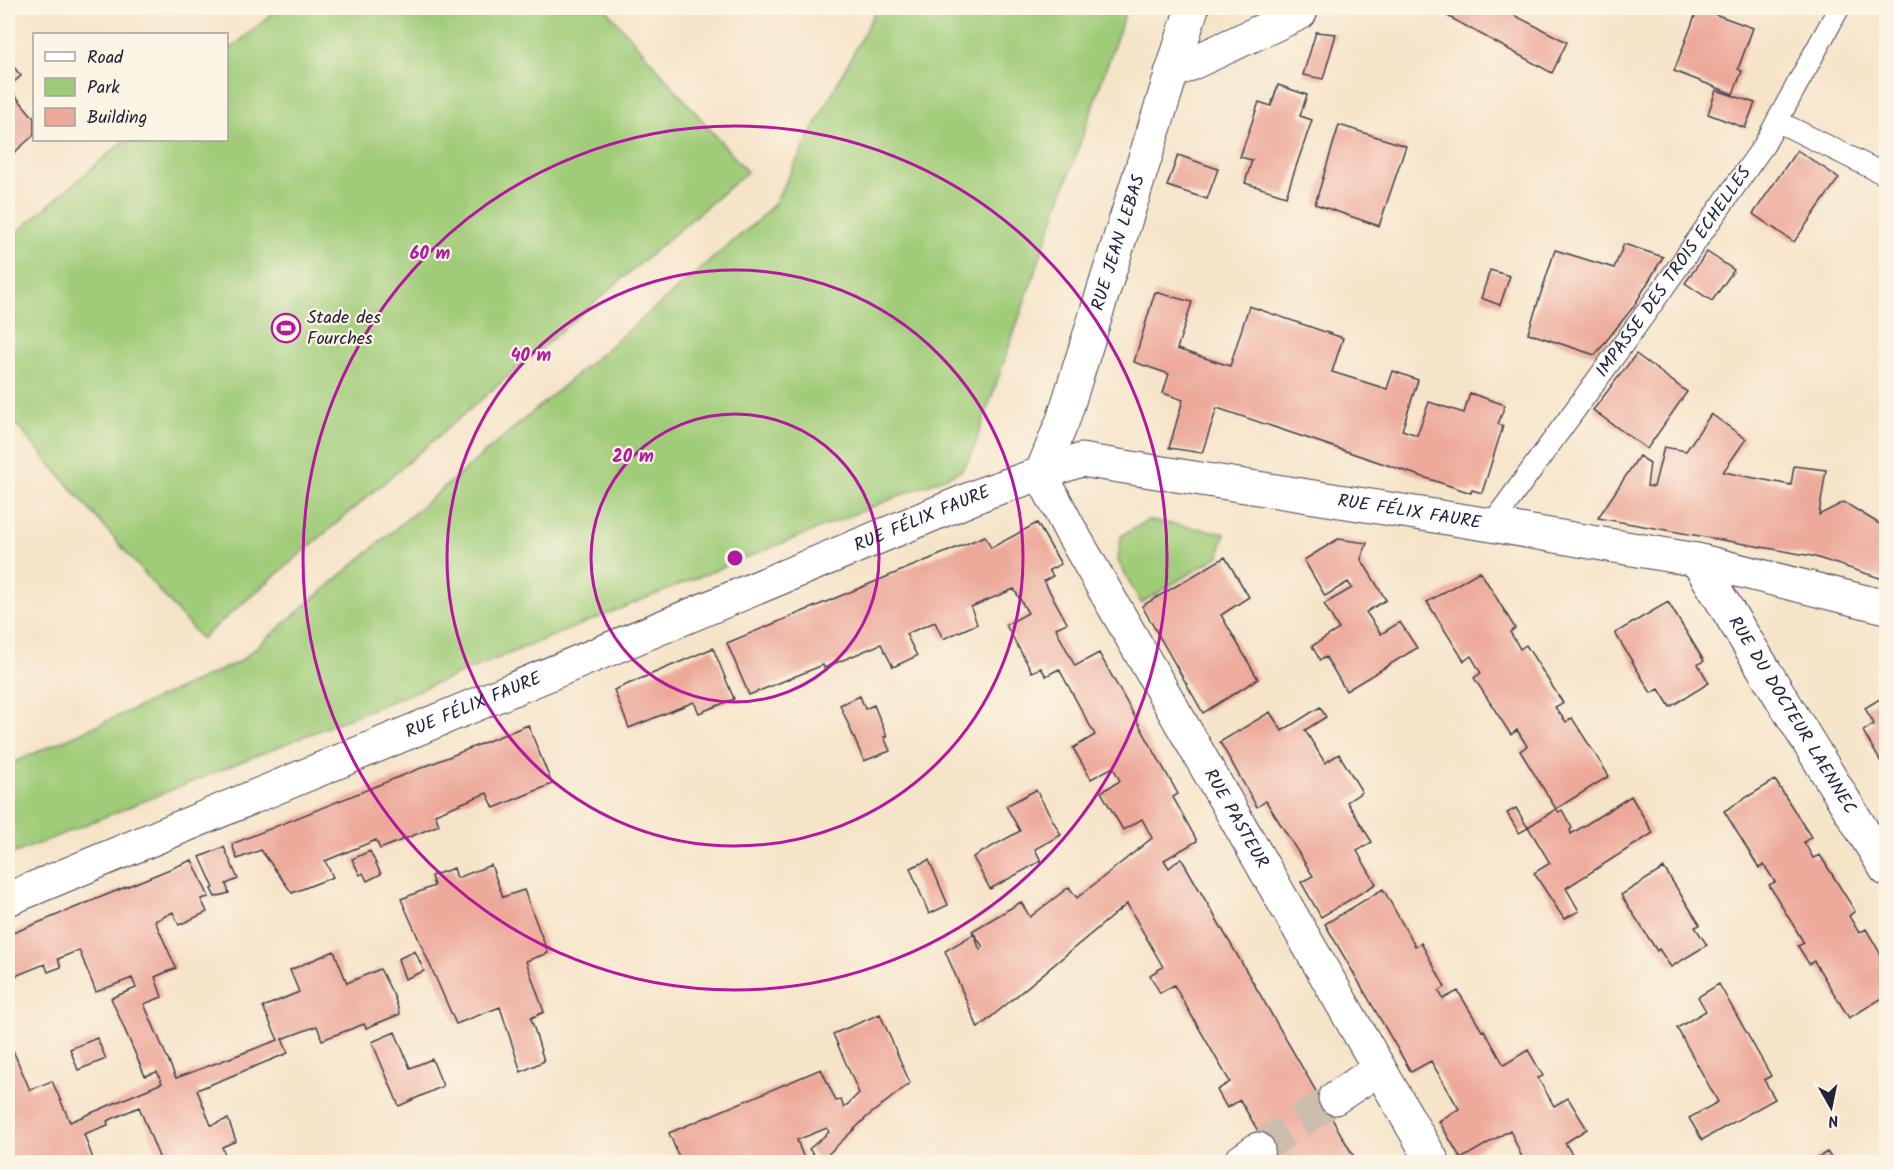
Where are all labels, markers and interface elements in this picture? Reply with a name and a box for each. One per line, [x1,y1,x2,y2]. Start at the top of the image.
legend [33,33,228,141]
text: Road [87,44,124,73]
text: Park [87,74,120,103]
text: Building [87,104,147,133]
street label: IMPASSE DES TROIS ECHELLES [1588,160,1759,384]
street label: RUE JEAN LEBAS [1084,171,1153,314]
text: 60 m [410,240,451,269]
place label: Stade des Fourches [307,304,381,354]
sports icon: Stade des Fourches [270,312,302,344]
text: 40 m [511,342,552,371]
text: 20 m [612,443,654,472]
street label: RUE FÉLIX FAURE [850,478,995,560]
street label: RUE FÉLIX FAURE [1335,486,1484,538]
centre of rings [725,548,745,568]
street label: RUE DU DOCTEUR LAENNEC [1720,611,1864,820]
street label: RUE FÉLIX FAURE [401,664,546,747]
street label: RUE PASTEUR [1196,763,1276,874]
north arrow [1801,1077,1861,1137]
text: N [1826,1107,1840,1133]

